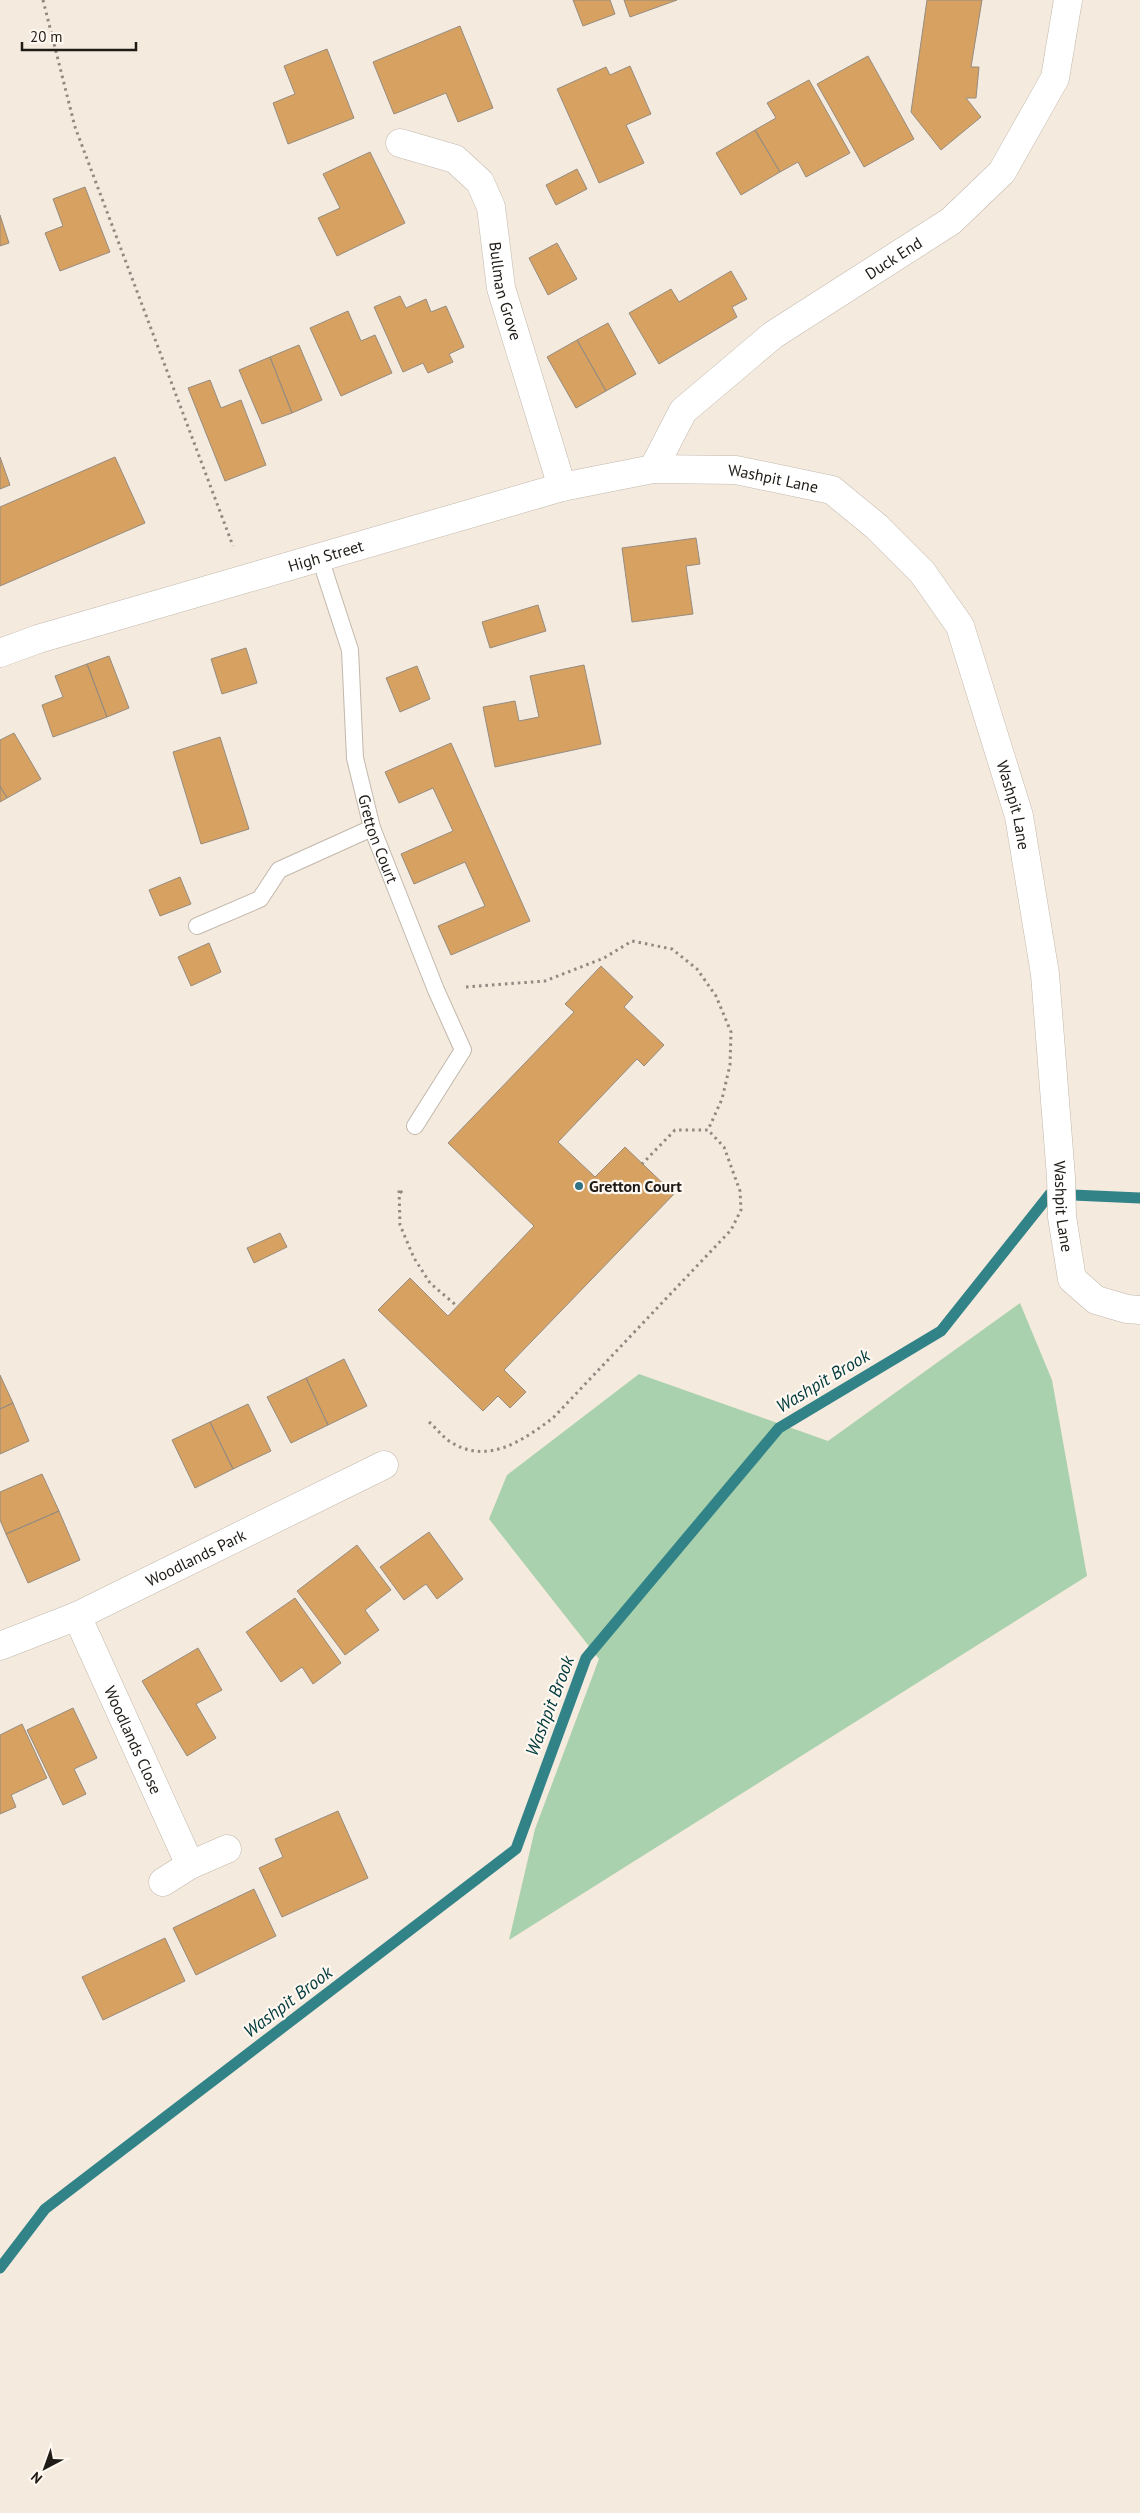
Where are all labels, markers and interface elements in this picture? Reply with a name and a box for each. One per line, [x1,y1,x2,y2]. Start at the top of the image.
scale bar [22,20,136,52]
text: 20 m [30,27,63,46]
street label: Duck End [861,232,926,284]
street label: Bullman Grove [485,241,526,343]
street label: Washpit Lane [728,460,820,497]
street label: High Street [286,535,366,576]
street label: Washpit Lane [992,758,1034,851]
street label: Gretton Court [354,792,403,887]
street label: Washpit Lane [1050,1160,1077,1253]
place label: Gretton Court [589,1176,682,1196]
marker: Gretton Court [573,1180,585,1192]
water label: Washpit Brook [772,1343,875,1418]
street label: Woodlands Park [143,1524,249,1591]
water label: Washpit Brook [520,1652,579,1759]
street label: Woodlands Close [100,1683,166,1797]
water label: Washpit Brook [239,1960,337,2042]
north arrow [20,2443,70,2493]
text: N [27,2468,46,2488]

